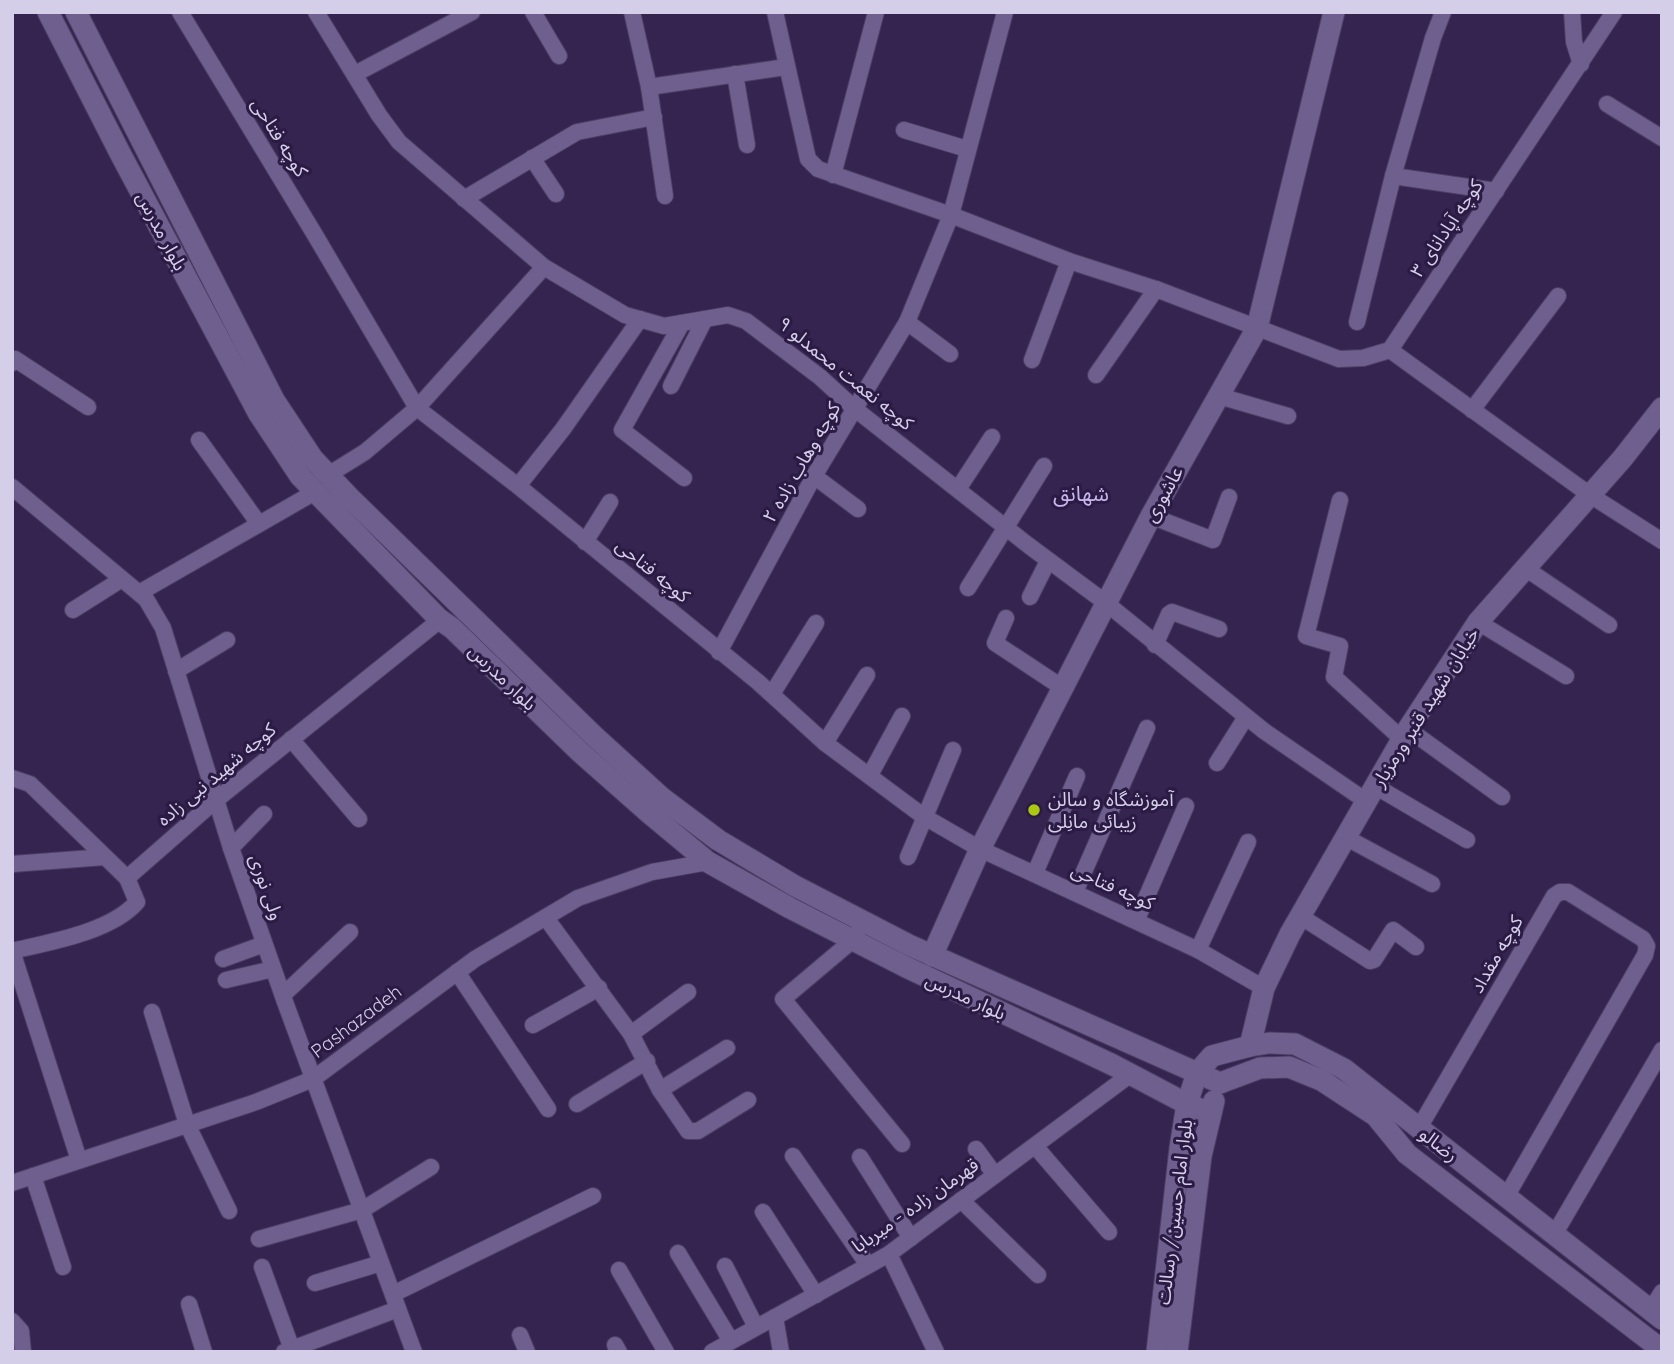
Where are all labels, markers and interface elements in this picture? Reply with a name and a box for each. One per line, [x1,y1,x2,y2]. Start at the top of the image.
street label: کوچه فتاحی [245,93,314,183]
street label: کوچه آپادانای ۳ [1405,174,1489,282]
street label: بلوار مدرس [131,187,193,275]
street label: کوچه نعمت محمدلو ۹ [773,311,920,437]
street label: کوچه وهاب زاده ۲ [757,396,847,527]
street label: عاشوری [1138,462,1188,526]
district label: شهانق [1053,480,1109,507]
street label: کوچه فتاحی [610,533,696,609]
street label: خیابان شهید قنبر ورمزیار [1366,623,1484,792]
street label: بلوار مدرس [464,639,542,715]
street label: کوچه شهید نبی زاده [152,717,282,832]
place label: آموزشگاه و سالن زیبائی مانِلی [1048,787,1175,833]
marker: آموزشگاه و سالن زیبائی مانِلی [1026,802,1042,818]
street label: ولی نوری [245,851,289,923]
street label: کوچه فتاحی [1067,857,1159,916]
street label: کوچه مقداد [1464,910,1529,998]
street label: بلوار مدرس [922,967,1010,1025]
street label: Pashazadeh [306,979,406,1063]
street label: بلوار امام حسین/ رسالت [1151,1118,1200,1307]
street label: رضالو [1415,1121,1463,1167]
street label: قهرمان زاده - میربابا [847,1152,983,1258]

